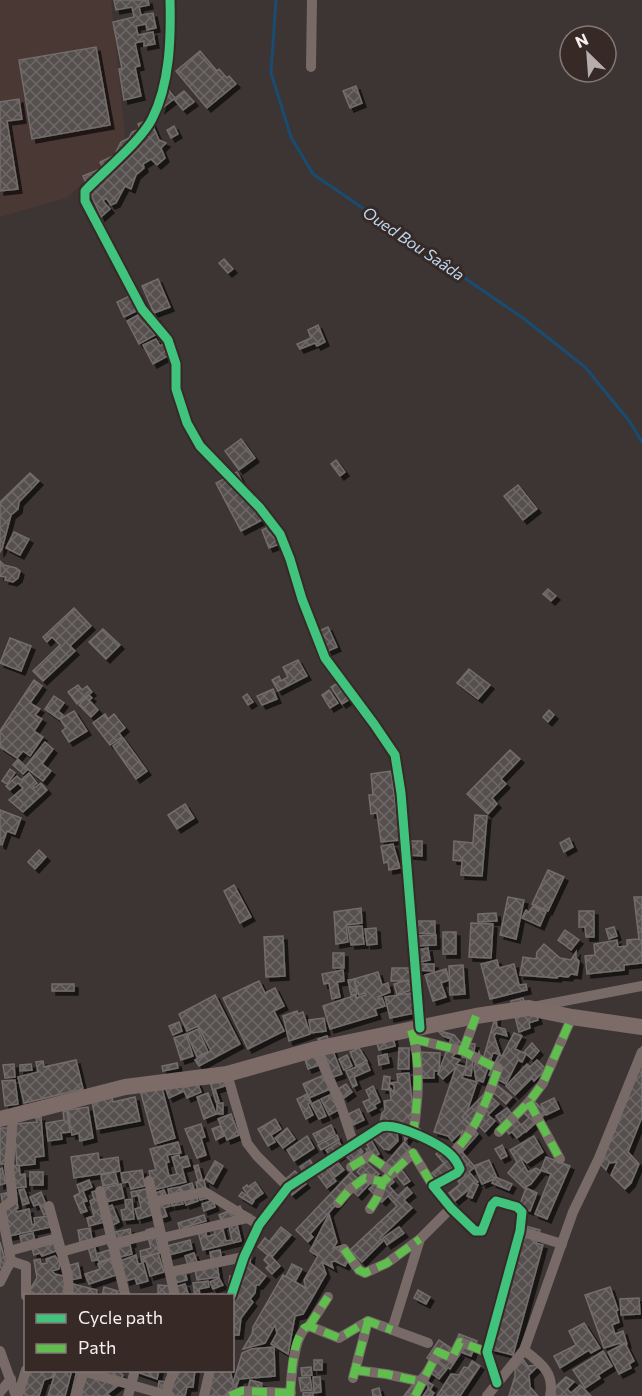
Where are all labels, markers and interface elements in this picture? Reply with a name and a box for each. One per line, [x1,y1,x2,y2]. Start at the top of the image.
north arrow [558,24,618,84]
text: N [572,29,591,51]
water label: Oued Bou Saâda [360,202,468,284]
legend [24,1294,234,1372]
text: Cycle path [78,1306,163,1328]
text: Path [78,1336,116,1358]

